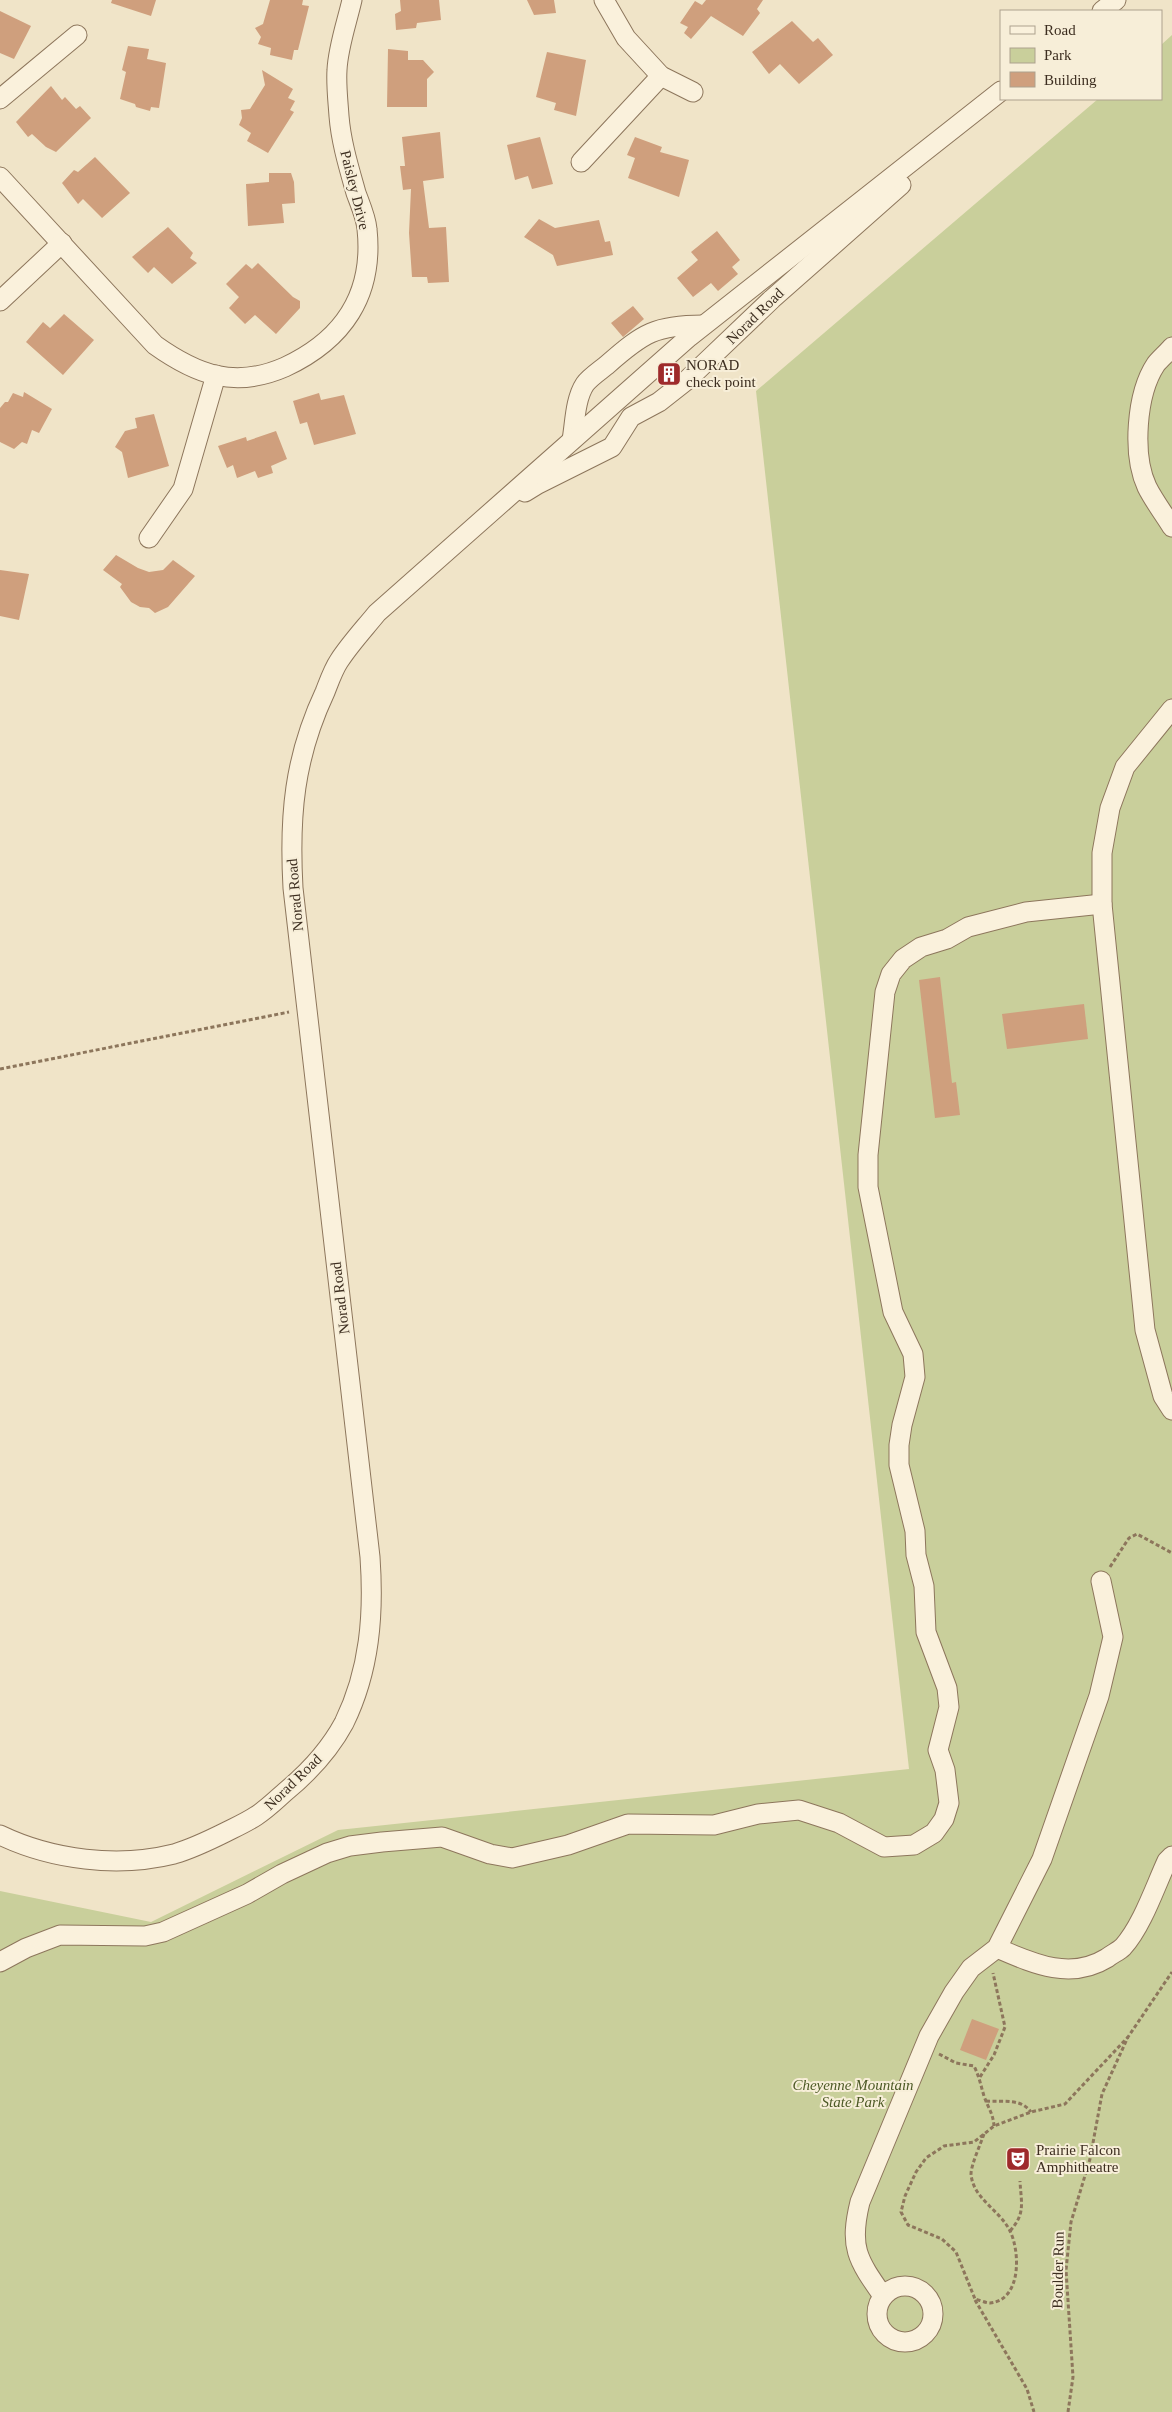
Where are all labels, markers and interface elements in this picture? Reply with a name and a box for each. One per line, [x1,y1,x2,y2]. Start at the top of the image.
legend [1000,10,1162,100]
text: Road [1044,22,1076,38]
text: Park [1044,47,1072,63]
text: Building [1044,72,1097,88]
street label: Paisley Drive [337,149,373,232]
street label: Norad Road [723,285,787,347]
place label: NORAD check point [686,357,756,390]
building icon: NORAD check point [656,361,682,387]
street label: Norad Road [284,857,306,932]
street label: Norad Road [328,1260,352,1335]
street label: Norad Road [261,1751,325,1813]
park label: Cheyenne Mountain State Park [792,2077,914,2110]
place label: Prairie Falcon Amphitheatre [1036,2142,1121,2175]
theatre icon: Prairie Falcon Amphitheatre [1005,2146,1031,2172]
street label: Boulder Run [1049,2231,1067,2309]

